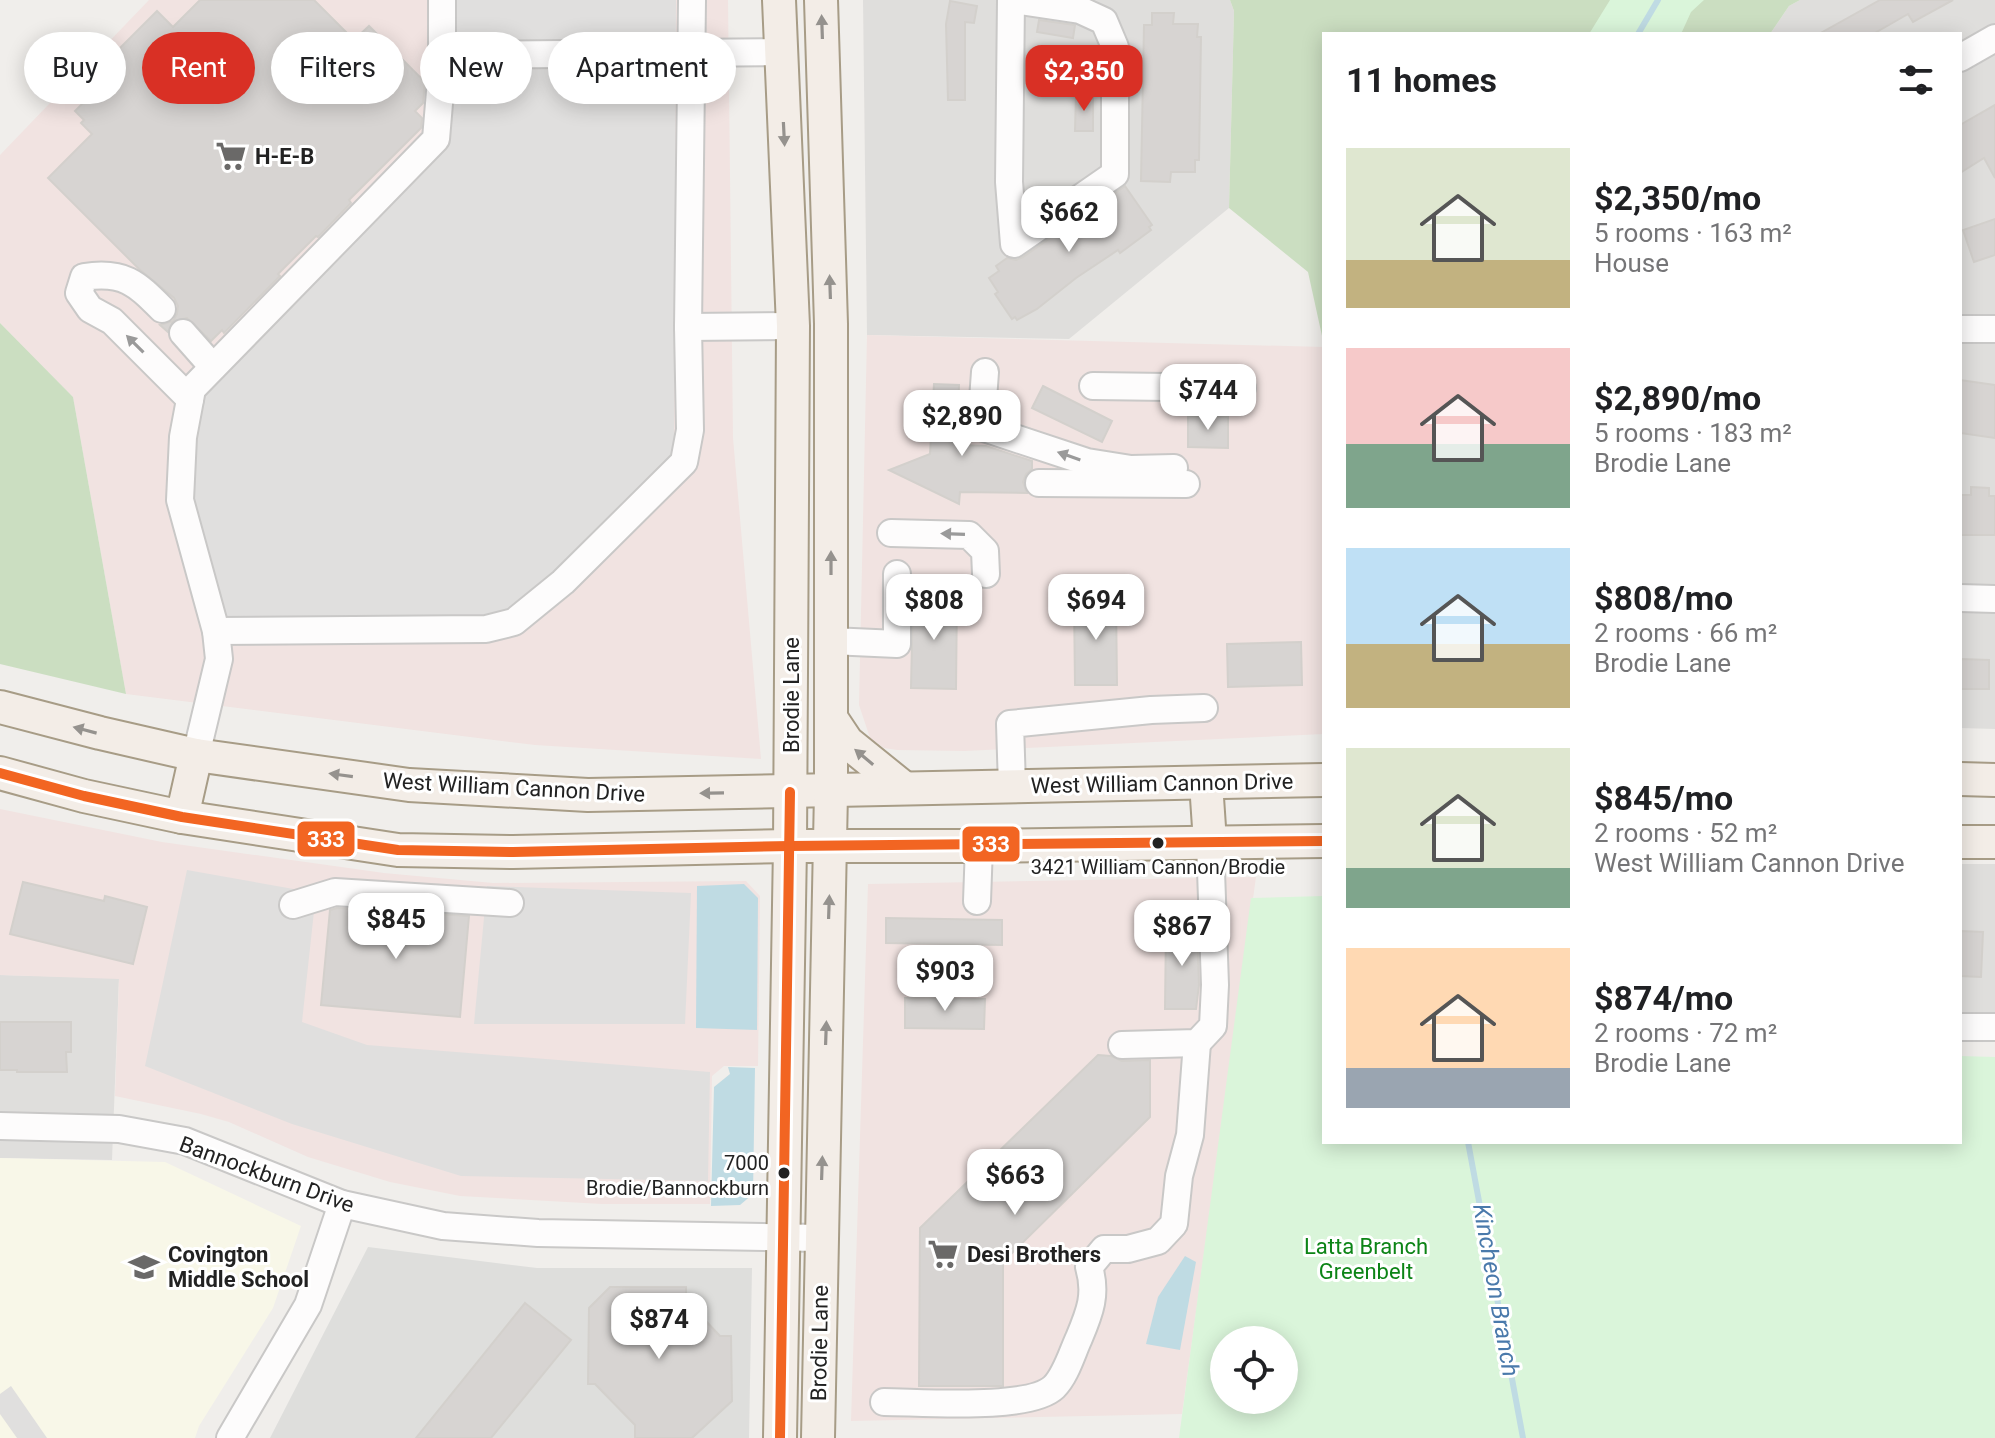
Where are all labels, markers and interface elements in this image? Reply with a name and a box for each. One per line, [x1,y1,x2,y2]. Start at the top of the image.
one-way arrow [815,14,828,39]
chip: Buy [24,32,126,104]
chip: Rent [142,32,255,104]
chip: Filters [271,32,404,104]
chip: New [420,32,532,104]
chip: Apartment [548,32,736,104]
pin: $2,350 [1019,45,1149,113]
text: $2,350 [1044,56,1124,86]
icon: filters [1894,58,1938,102]
text: 11 homes [1346,60,1497,100]
one-way arrow [778,122,791,147]
supermarket icon: H-E-B [214,139,248,173]
place label: H-E-B [255,144,314,169]
text: $2,350/mo [1594,178,1761,218]
icon: home [1410,180,1506,276]
pin: $662 [1022,186,1116,254]
text: $662 [1039,197,1099,227]
text: 5 rooms · 163 m² [1594,218,1792,248]
text: House [1594,248,1669,278]
one-way arrow [823,274,836,299]
one-way arrow [126,335,145,354]
pin: $744 [1161,364,1255,432]
text: $744 [1178,375,1238,405]
text: $2,890/mo [1594,378,1761,418]
icon: home [1410,380,1506,476]
pin: $2,890 [897,390,1027,458]
text: $2,890 [922,401,1002,431]
text: 5 rooms · 183 m² [1594,418,1792,448]
text: Brodie Lane [1594,448,1731,478]
one-way arrow [1057,450,1081,462]
one-way arrow [940,528,965,541]
one-way arrow [825,550,837,575]
pin: $808 [887,574,981,642]
pin: $694 [1049,574,1143,642]
text: $808/mo [1594,578,1733,618]
icon: home [1410,580,1506,676]
text: $808 [904,585,964,615]
text: $694 [1066,585,1126,615]
text: 2 rooms · 66 m² [1594,618,1777,648]
street label: Brodie Lane [779,637,804,753]
text: Brodie Lane [1594,648,1731,678]
one-way arrow [73,723,98,735]
one-way arrow [854,749,874,766]
one-way arrow [328,768,353,781]
street label: West William Cannon Drive [382,768,646,807]
street label: West William Cannon Drive [1030,769,1294,798]
text: $845/mo [1594,778,1733,818]
icon: home [1410,780,1506,876]
one-way arrow [699,787,724,800]
text: 2 rooms · 52 m² [1594,818,1777,848]
line badge: 333 [296,820,356,858]
line badge: 333 [961,825,1021,863]
text: 333 [307,827,345,852]
text: 333 [972,832,1010,857]
marker: 3421 William Cannon/Brodie [1150,835,1166,851]
text: West William Cannon Drive [1594,848,1904,878]
place label: 3421 William Cannon/Brodie [1031,855,1285,879]
pin: $845 [349,893,443,961]
one-way arrow [823,894,836,919]
pin: $867 [1135,900,1229,968]
text: $845 [366,904,426,934]
text: $867 [1152,911,1212,941]
pin: $903 [898,945,992,1013]
text: $903 [915,956,975,986]
text: $874/mo [1594,978,1733,1018]
icon: home [1410,980,1506,1076]
text: 2 rooms · 72 m² [1594,1018,1777,1048]
one-way arrow [819,1020,832,1045]
text: Brodie Lane [1594,1048,1731,1078]
street label: Bannockburn Drive [176,1131,358,1218]
pin: $663 [968,1149,1062,1217]
place label: 7000 Brodie/Bannockburn [586,1151,769,1200]
one-way arrow [816,1155,828,1180]
text: $663 [985,1160,1045,1190]
marker: 7000 Brodie/Bannockburn [776,1165,792,1181]
water label: Kincheon Branch [1467,1201,1525,1379]
park label: Latta Branch Greenbelt [1304,1234,1428,1284]
supermarket icon: Desi Brothers [926,1237,960,1271]
place label: Covington Middle School [168,1242,309,1292]
place label: Desi Brothers [967,1242,1101,1267]
school or university icon: Covington Middle School [127,1250,161,1284]
street label: Brodie Lane [806,1285,833,1401]
pin: $874 [612,1293,706,1361]
text: $874 [629,1304,689,1334]
map controls [1210,1326,1298,1414]
button: locate [1210,1326,1298,1414]

